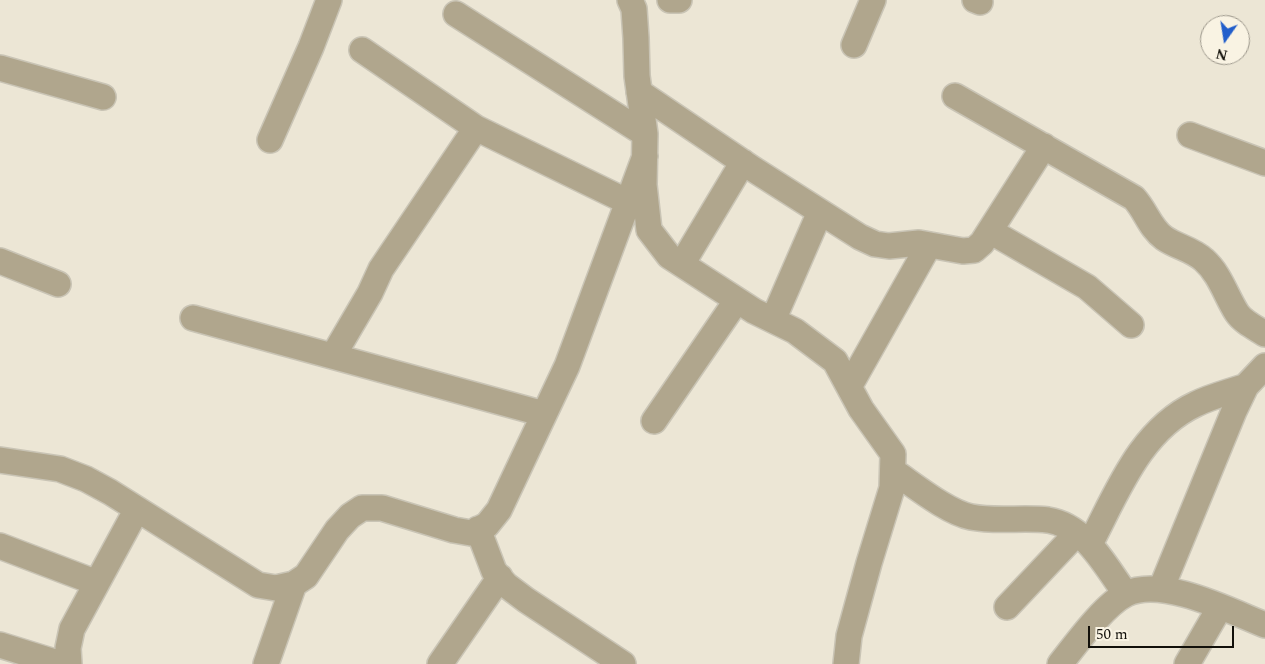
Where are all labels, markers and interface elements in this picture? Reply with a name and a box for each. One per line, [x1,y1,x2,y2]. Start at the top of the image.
north arrow [1200,15,1250,65]
text: N [1214,43,1230,66]
scale bar [1090,616,1236,648]
text: 50 m [1096,623,1128,646]

